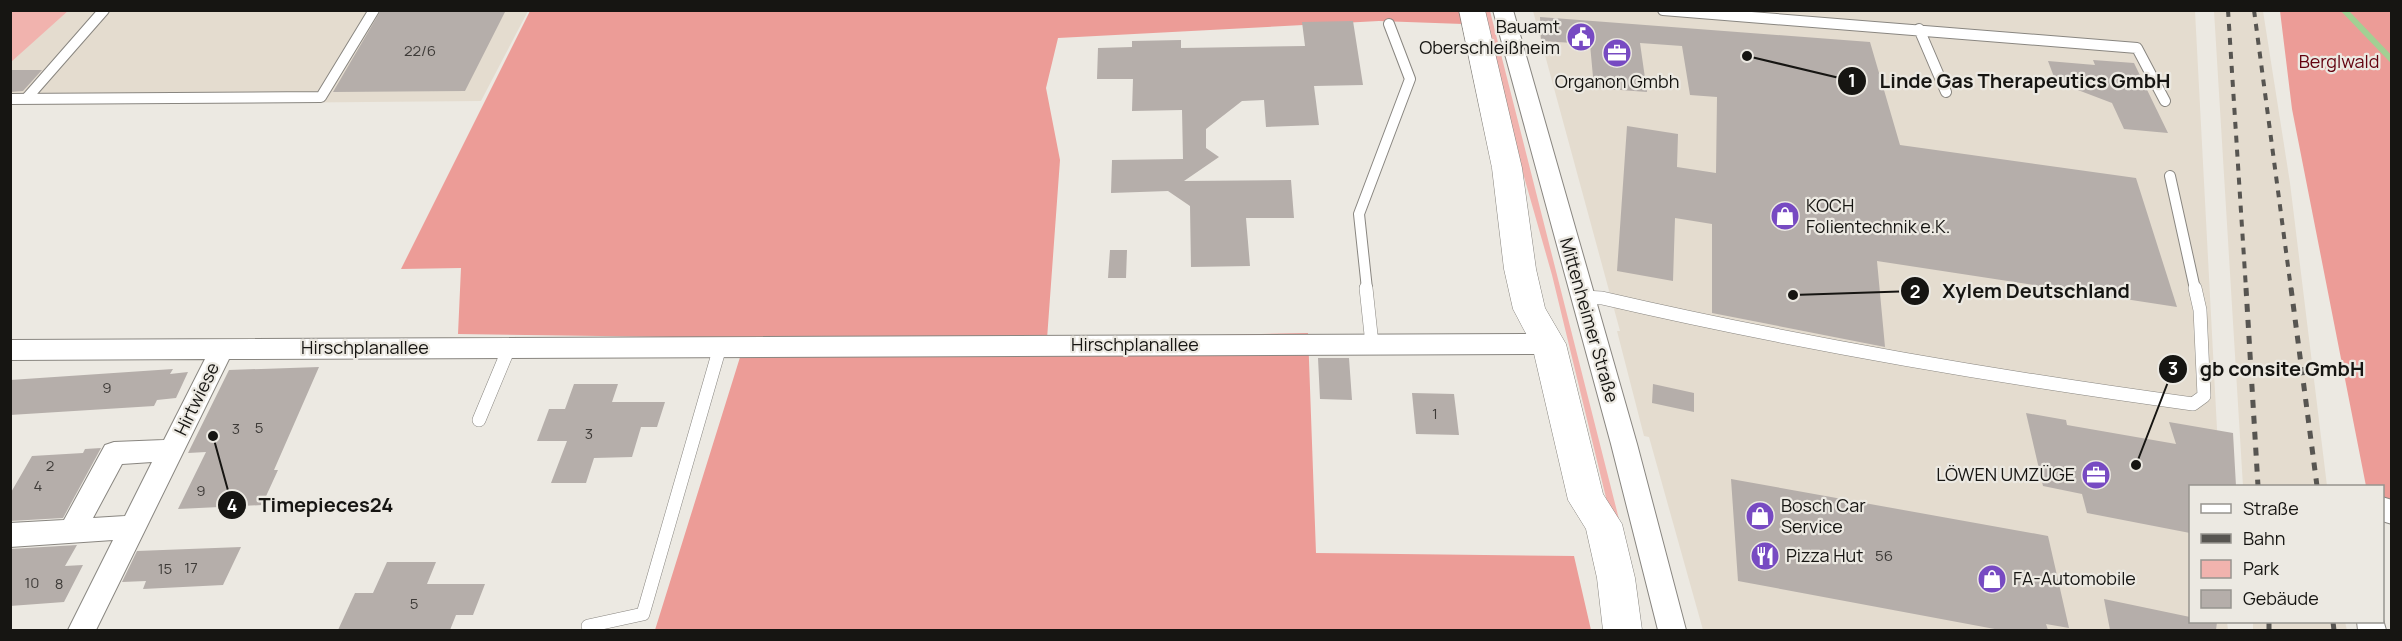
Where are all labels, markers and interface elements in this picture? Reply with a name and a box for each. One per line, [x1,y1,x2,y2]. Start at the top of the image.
place label: Bauamt Oberschleißheim [1419,14,1560,59]
public building icon: Bauamt Oberschleißheim [1565,21,1597,53]
office icon: Organon Gmbh [1601,37,1633,69]
house number: 22/6 [404,40,436,61]
park label: Berglwald [2299,49,2379,73]
callout: Linde Gas Therapeutics GmbH [1837,62,2182,100]
text: Linde Gas Therapeutics GmbH [1880,67,2170,94]
text: 1 [1848,68,1856,92]
place label: Organon Gmbh [1555,69,1679,93]
place label: KOCH Folientechnik e.K. [1806,193,1950,238]
shop icon: KOCH Folientechnik e.K. [1769,200,1801,232]
street label: Mittenheimer Straße [1555,234,1625,405]
callout: Xylem Deutschland [1900,272,2142,310]
text: Xylem Deutschland [1942,277,2130,304]
text: 2 [1910,279,1920,303]
street label: Hirschplanallee [1071,332,1199,356]
street label: Hirschplanallee [301,335,429,359]
callout: gb consite GmbH [2158,350,2377,388]
text: gb consite GmbH [2200,355,2364,382]
text: 3 [2168,356,2178,380]
street label: Hirtwiese [168,358,224,439]
house number: 9 [102,377,112,398]
house number: 1 [1432,403,1438,424]
house number: 5 [255,417,263,438]
house number: 3 [232,418,240,439]
house number: 3 [585,423,593,444]
house number: 2 [46,455,54,476]
office icon: LÖWEN UMZÜGE [2080,459,2112,491]
place label: LÖWEN UMZÜGE [1936,462,2075,486]
house number: 4 [34,475,43,496]
house number: 9 [196,480,206,501]
legend [2189,485,2384,623]
callout: Timepieces24 [217,486,406,524]
text: Timepieces24 [258,491,394,518]
text: 4 [227,493,238,517]
place label: Bosch Car Service [1781,493,1866,538]
text: Straße [2243,496,2299,520]
shop icon: Bosch Car Service [1744,500,1776,532]
text: Bahn [2243,526,2285,550]
restaurant icon: Pizza Hut [1749,540,1781,572]
place label: Pizza Hut [1786,543,1863,567]
house number: 56 [1875,545,1893,566]
text: Park [2243,556,2280,580]
house number: 17 [184,557,198,578]
house number: 15 [158,558,172,579]
shop icon: FA-Automobile [1976,563,2008,595]
place label: FA-Automobile [2013,566,2136,590]
house number: 10 [25,572,40,593]
house number: 8 [55,573,63,594]
text: Gebäude [2243,586,2319,610]
house number: 5 [410,593,418,614]

